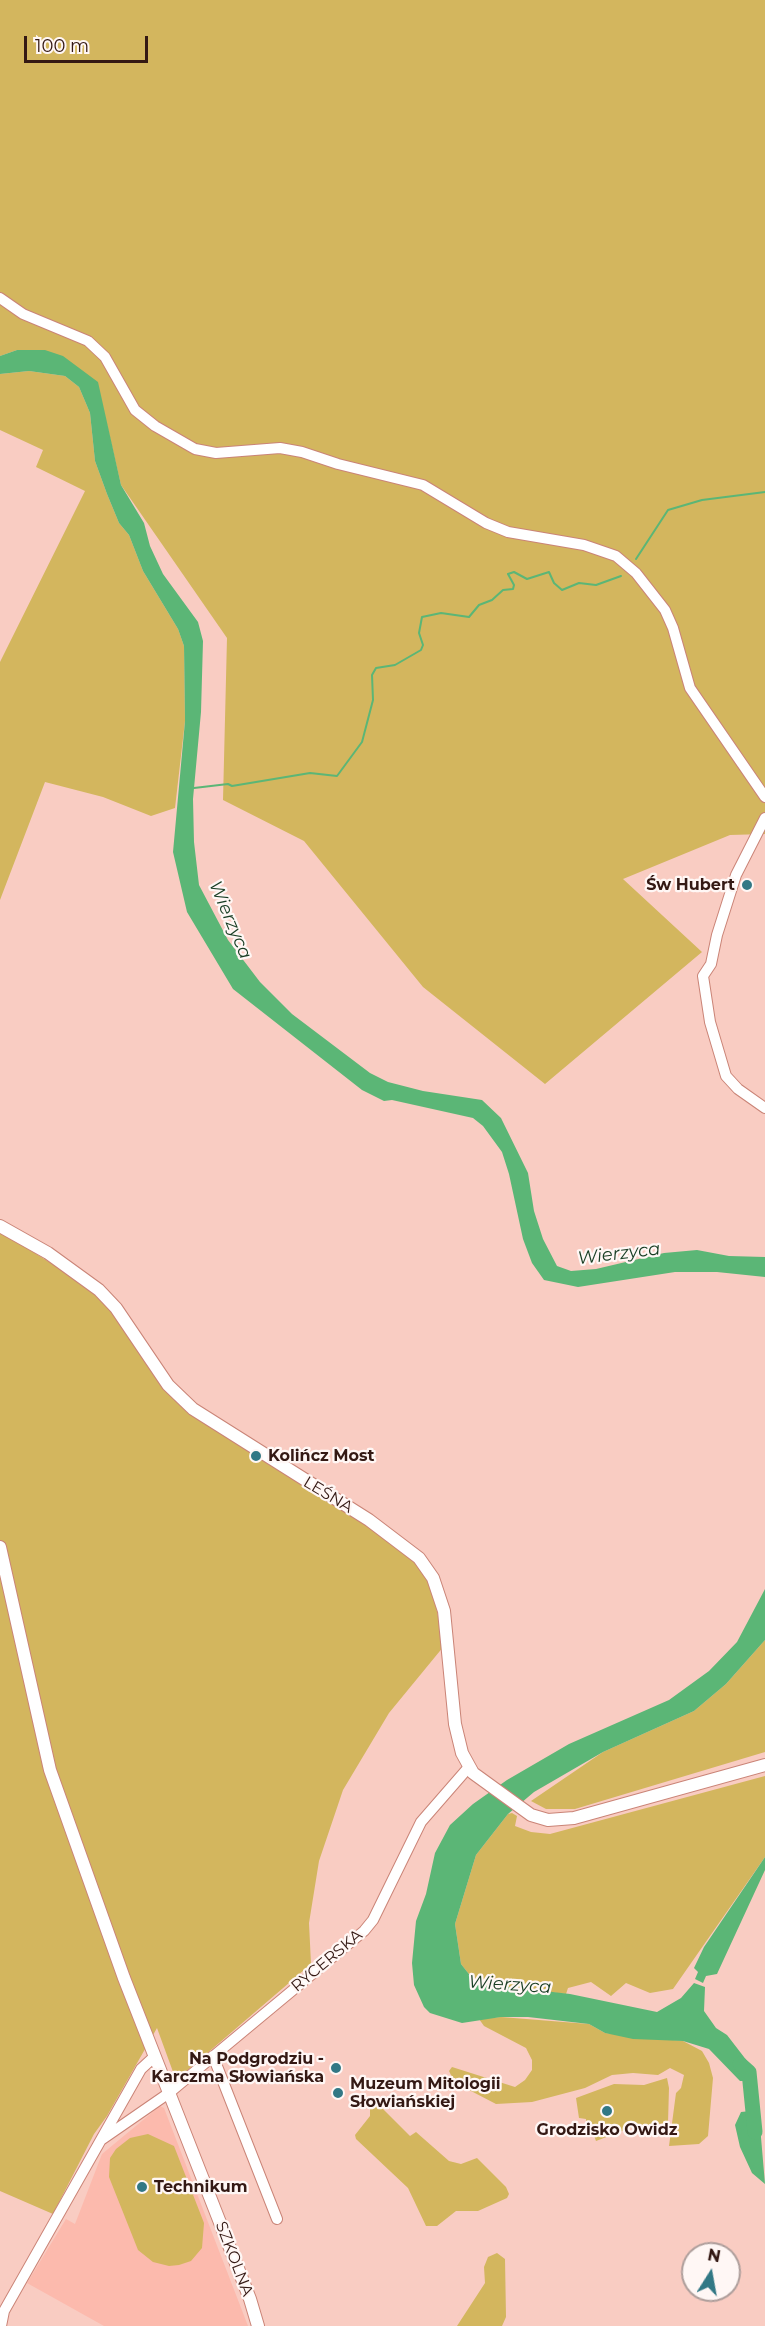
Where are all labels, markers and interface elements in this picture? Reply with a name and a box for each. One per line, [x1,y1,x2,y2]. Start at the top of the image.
scale bar [27,24,152,62]
text: 100 m [35,35,89,57]
place label: Św Hubert [646,875,735,895]
water label: Wierzyca [204,878,256,962]
marker: Św Hubert [740,878,754,892]
water label: Wierzyca [577,1238,661,1270]
place label: Kolińcz Most [268,1446,375,1466]
marker: Kolińcz Most [249,1449,263,1463]
street label: LEŚNA [300,1473,356,1517]
street label: RYCERSKA [288,1926,366,1996]
water label: Wierzyca [468,1971,552,1999]
place label: Na Podgrodziu - Karczma Słowiańska [151,2049,324,2087]
marker: Na Podgrodziu - Karczma Słowiańska [329,2061,343,2075]
place label: Muzeum Mitologii Słowiańskiej [350,2074,501,2112]
marker: Muzeum Mitologii Słowiańskiej [331,2086,345,2100]
marker: Grodzisko Owidz [600,2104,614,2118]
place label: Grodzisko Owidz [537,2120,677,2140]
place label: Technikum [154,2177,247,2197]
marker: Technikum [135,2180,149,2194]
street label: SZKOLNA [211,2219,257,2299]
north arrow [681,2242,741,2302]
text: N [706,2245,722,2266]

